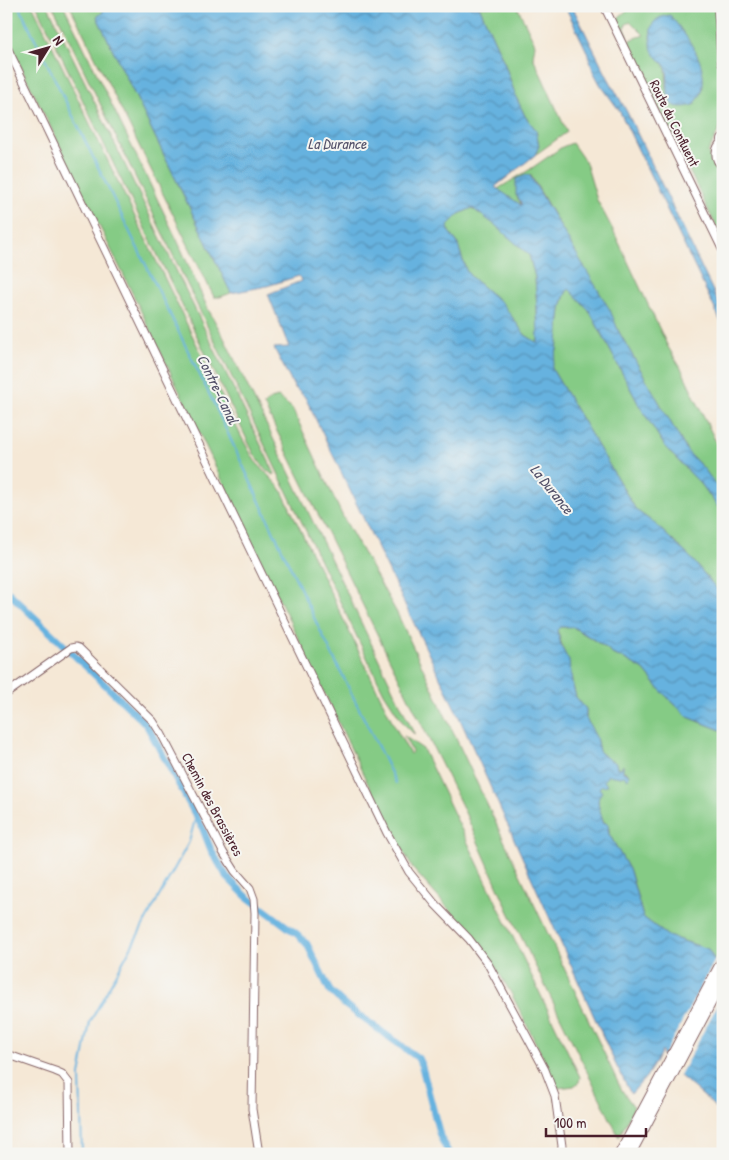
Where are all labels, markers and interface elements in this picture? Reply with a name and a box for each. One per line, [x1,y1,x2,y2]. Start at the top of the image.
north arrow [22,22,72,72]
text: N [49,31,69,49]
street label: Route du Confluent [646,76,704,170]
water label: La Durance [308,133,367,154]
water label: Contre-Canal [192,351,244,428]
water label: La Durance [526,460,579,519]
street label: Chemin des Brassières [178,749,248,859]
scale bar [546,1105,646,1137]
text: 100 m [554,1112,587,1133]

